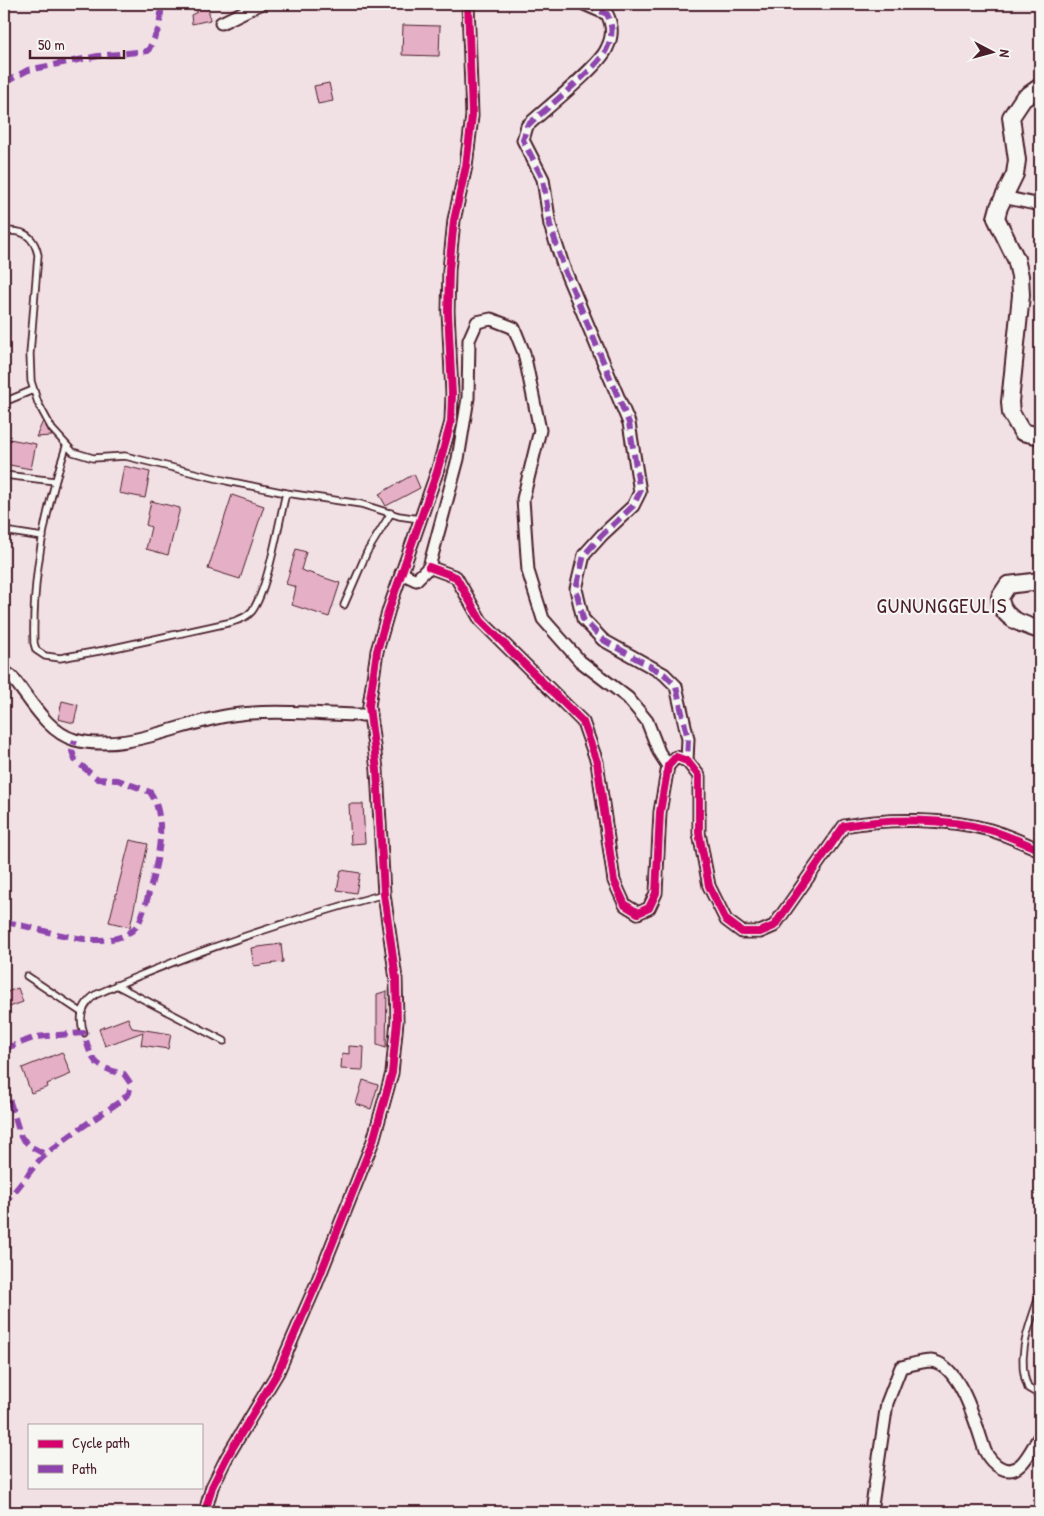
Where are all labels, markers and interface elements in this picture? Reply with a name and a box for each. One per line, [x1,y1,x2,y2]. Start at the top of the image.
scale bar [30,28,124,60]
north arrow [966,28,1016,78]
text: 50 m [38,34,65,55]
text: N [996,49,1015,59]
district label: GUNUNGGEULIS [877,591,1007,620]
legend [28,1424,202,1488]
text: Cycle path [72,1432,130,1453]
text: Path [72,1458,97,1479]

